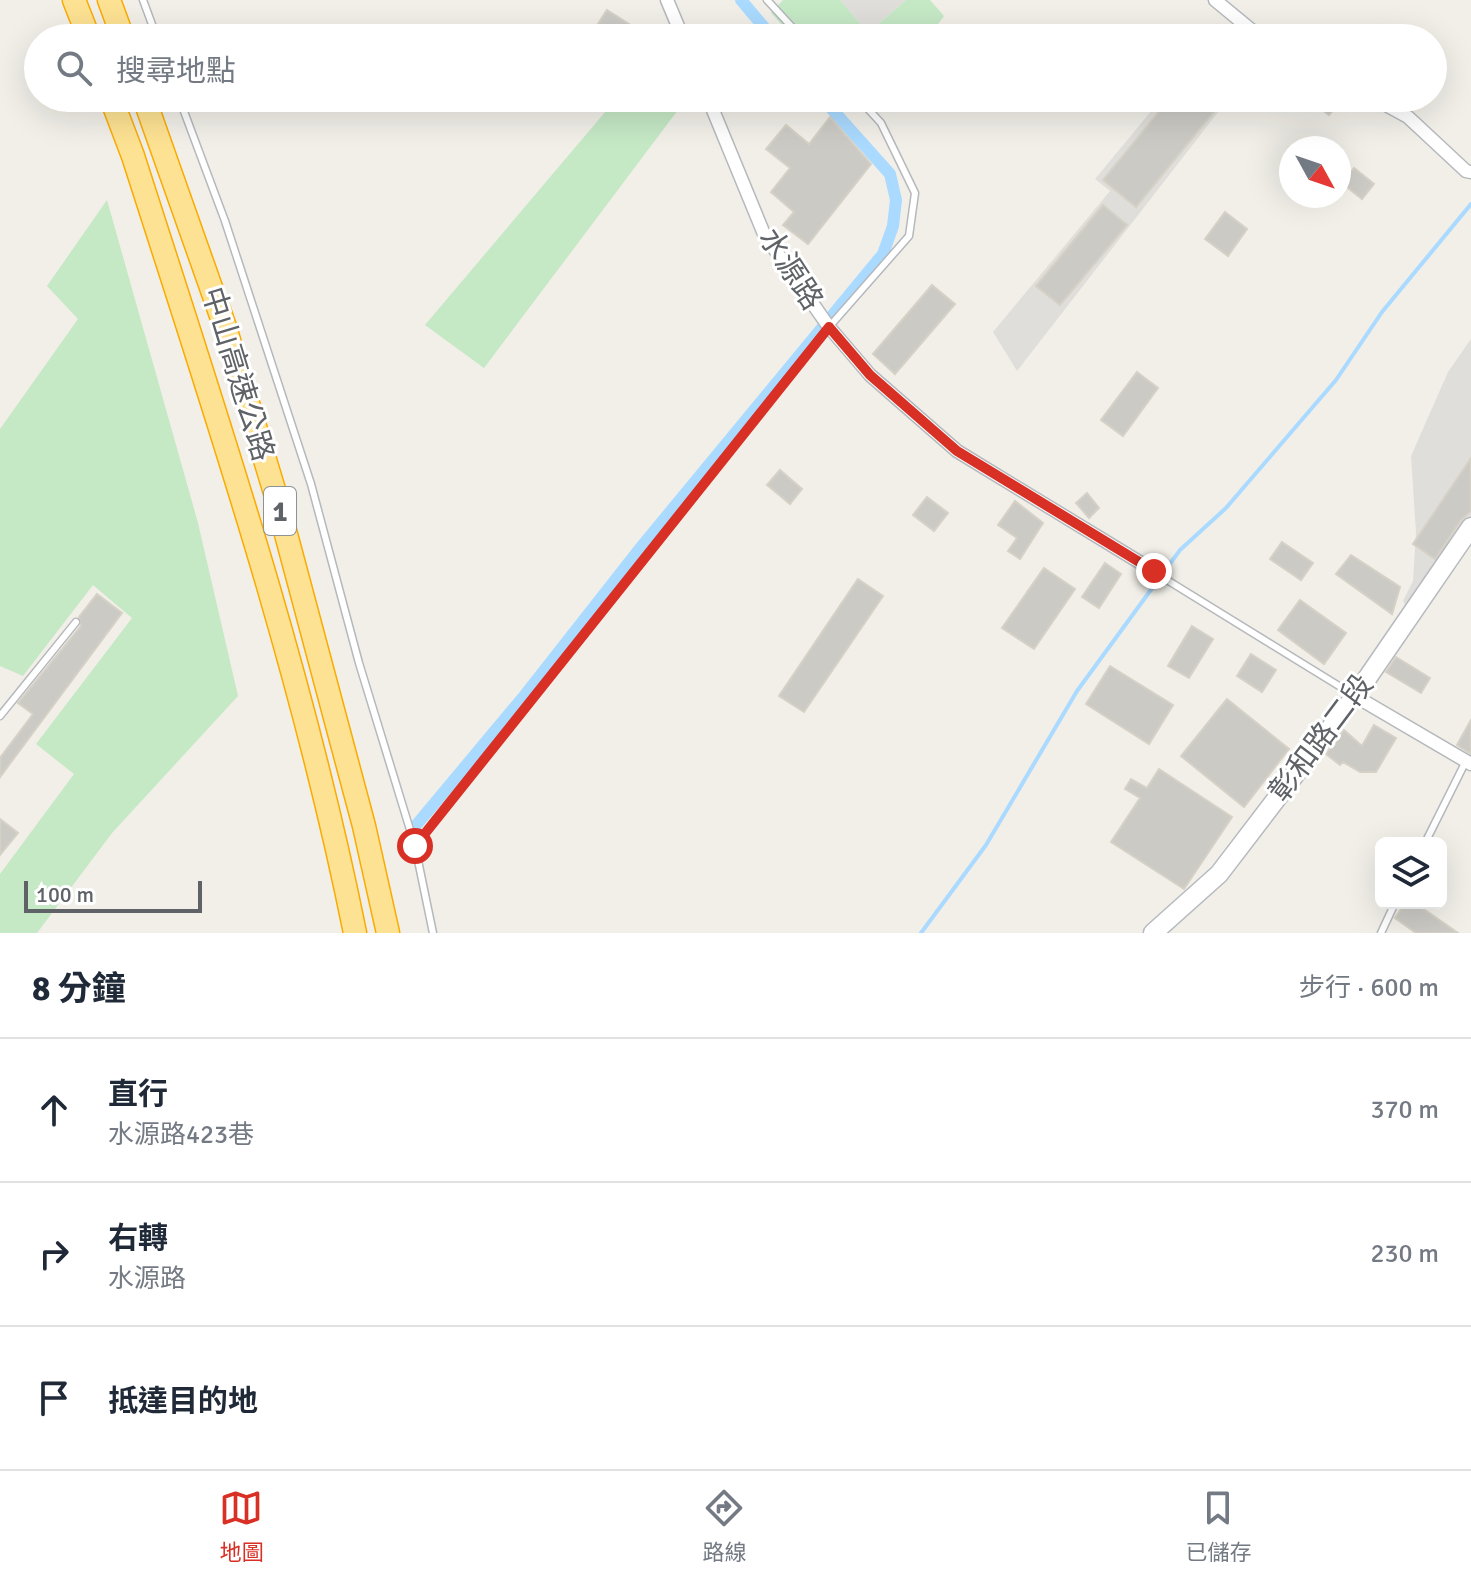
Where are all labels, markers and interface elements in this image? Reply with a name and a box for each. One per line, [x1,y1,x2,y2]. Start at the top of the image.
search box [24,24,1447,112]
icon: search [52,46,96,90]
text: 搜尋地點 [116,53,236,90]
north arrow [1279,136,1351,208]
street label: 水源路 [751,221,831,317]
street label: 中山高速公路 [194,283,282,466]
road number: 1 [264,487,296,535]
route end [1136,553,1172,589]
street label: 彰和路二段 [1261,667,1381,809]
route start [397,828,433,864]
map controls [1375,837,1447,909]
button: layers [1375,837,1447,909]
scale bar [24,877,202,913]
text: 100 m [36,881,94,908]
text: 8 分鐘 [32,968,126,1010]
text: 步行 · 600 m [1299,972,1439,1004]
text: 直行 [108,1076,168,1113]
icon: ahead [32,1088,76,1132]
text: 370 m [1370,1094,1439,1126]
text: 水源路423巷 [108,1119,254,1151]
text: 右轉 [108,1220,168,1257]
icon: right [32,1232,76,1276]
text: 230 m [1370,1238,1439,1270]
text: 水源路 [108,1263,186,1295]
icon: arrive [32,1376,76,1420]
text: 抵達目的地 [108,1383,258,1420]
tab: 地圖 [219,1486,264,1566]
tab: 路線 [702,1486,747,1566]
tab: 已儲存 [1185,1486,1252,1566]

